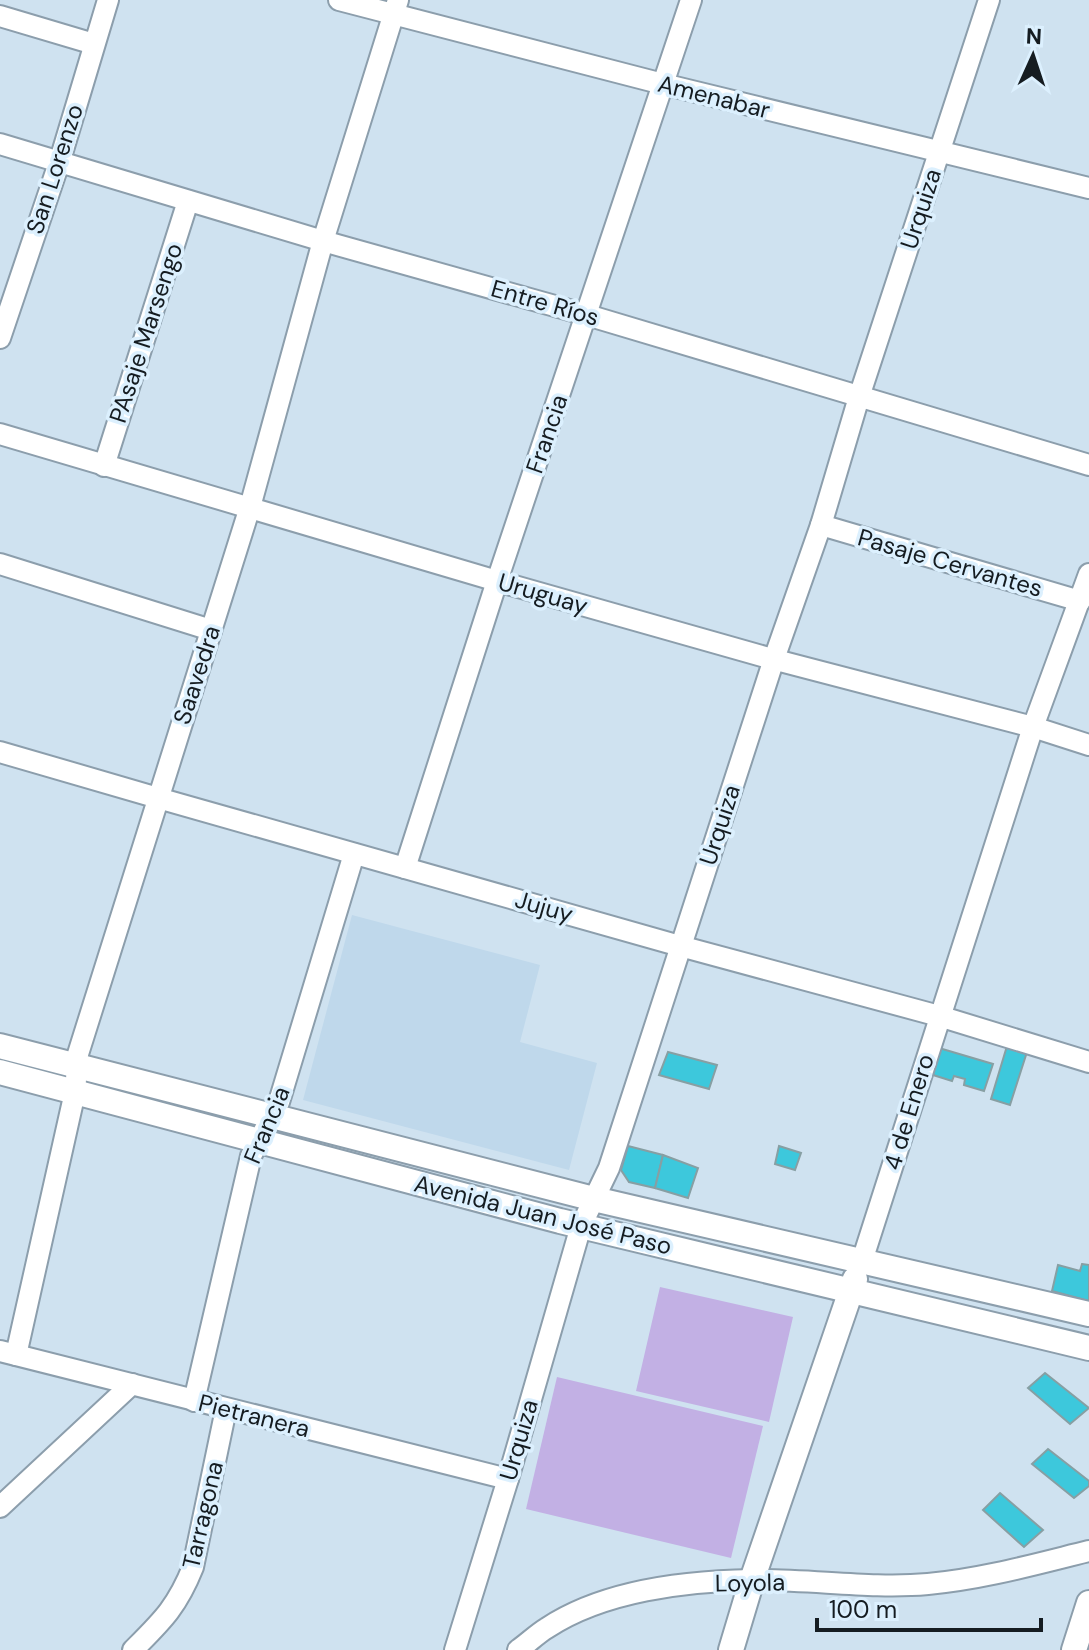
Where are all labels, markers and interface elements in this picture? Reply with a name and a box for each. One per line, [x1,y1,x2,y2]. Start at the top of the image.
north arrow [993,16,1073,96]
text: N [1025,22,1043,51]
street label: Amenabar [655,68,774,125]
street label: San Lorenzo [19,100,90,238]
street label: Urquiza [893,165,948,253]
street label: PAsaje Marsengo [102,239,189,427]
street label: Entre Ríos [487,272,603,333]
street label: Francia [519,390,574,477]
street label: Pasaje Cervantes [854,521,1046,604]
street label: Uruguay [495,566,591,621]
street label: Saavedra [166,621,227,728]
street label: Urquiza [692,781,747,869]
street label: Jujuy [512,884,577,930]
street label: 4 de Enero [876,1050,941,1174]
street label: Francia [236,1081,297,1168]
street label: Avenida Juan José Paso [411,1167,675,1262]
street label: Pietranera [195,1387,313,1444]
street label: Urquiza [492,1396,545,1484]
street label: Tarragona [175,1458,230,1572]
street label: Loyola [715,1566,785,1599]
scale bar [817,1582,1041,1632]
text: 100 m [829,1594,897,1625]

